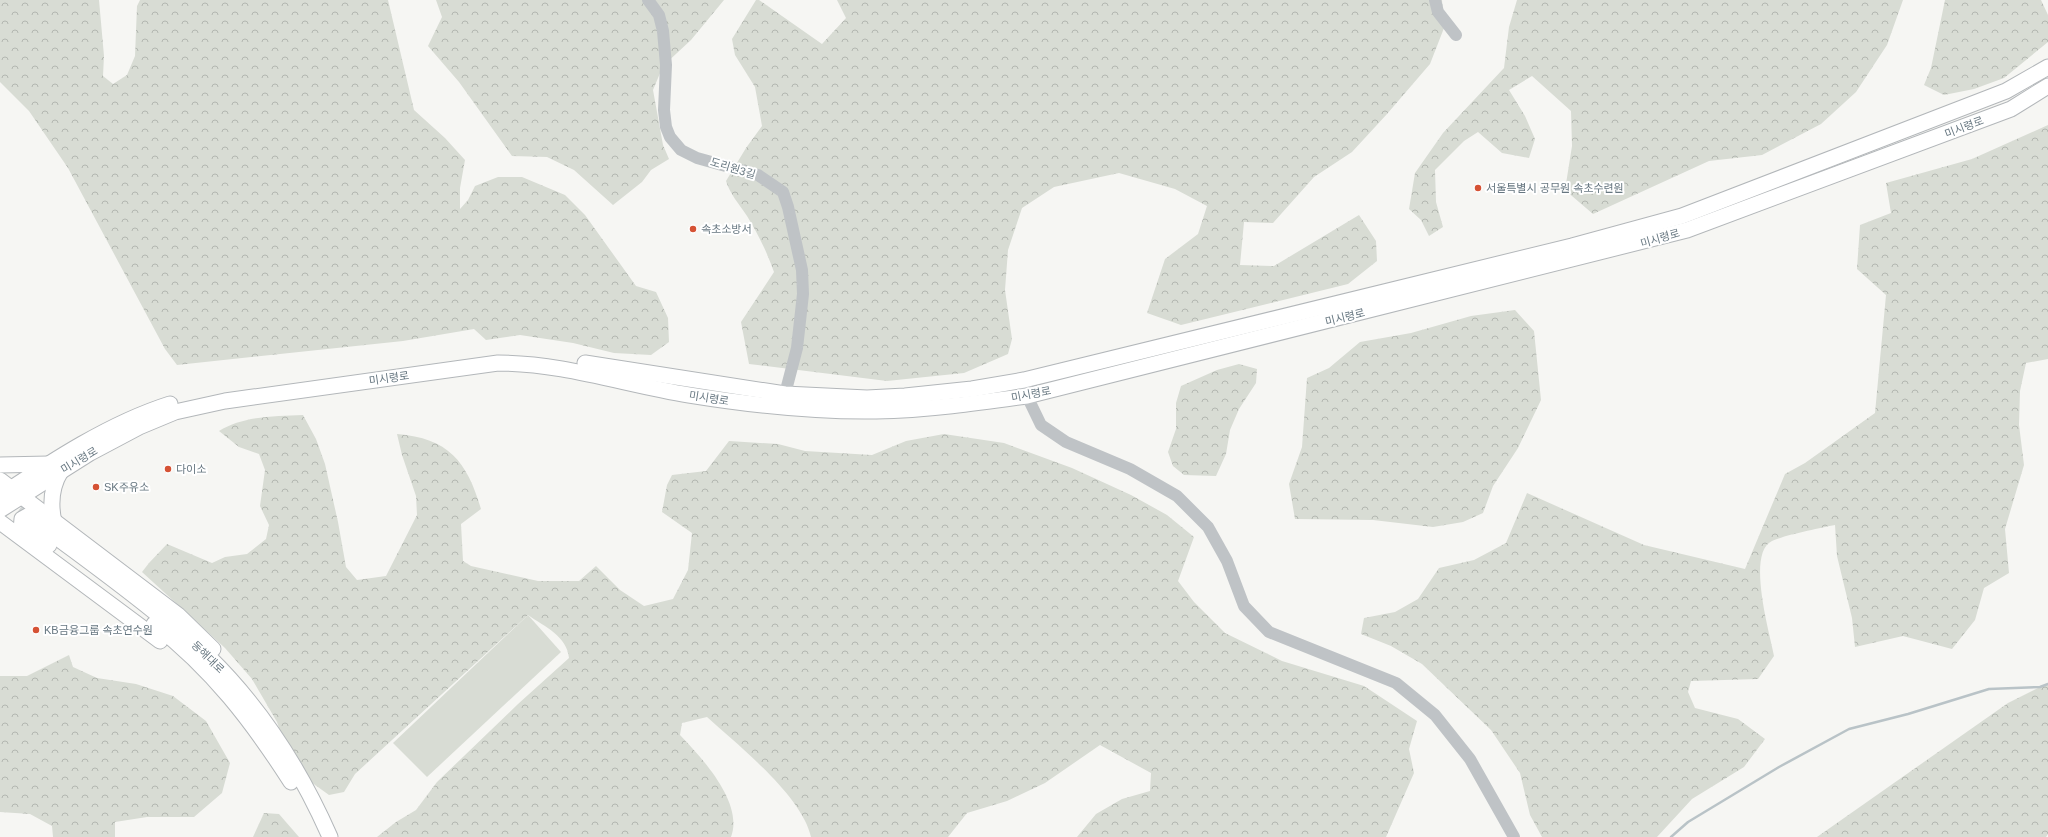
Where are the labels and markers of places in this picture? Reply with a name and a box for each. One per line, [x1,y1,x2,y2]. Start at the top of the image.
place label: 서울특별시 공무원 속초수련원 [1486,182,1624,194]
marker: 서울특별시 공무원 속초수련원 [1473,183,1483,193]
place label: 속초소방서 [701,223,752,235]
marker: 속초소방서 [688,224,698,234]
place label: 다이소 [176,463,206,475]
marker: 다이소 [163,464,173,474]
place label: SK주유소 [104,481,149,493]
marker: SK주유소 [91,482,101,492]
place label: KB금융그룹 속초연수원 [44,624,153,636]
marker: KB금융그룹 속초연수원 [31,625,41,635]

